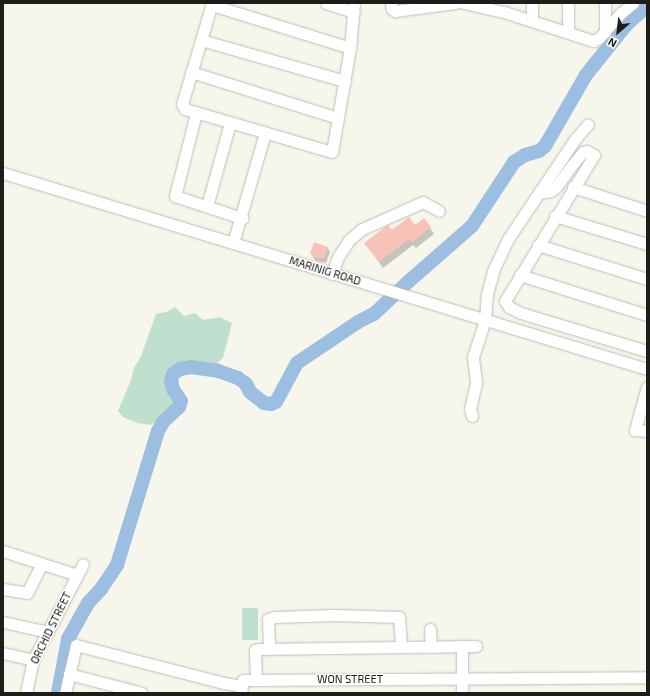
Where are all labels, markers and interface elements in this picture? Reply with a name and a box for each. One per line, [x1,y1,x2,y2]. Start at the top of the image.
north arrow [598,12,638,52]
text: N [606,35,619,51]
street label: MARINIG ROAD [287,254,363,288]
street label: ORCHID STREET [28,590,74,666]
street label: WON STREET [317,672,383,686]

